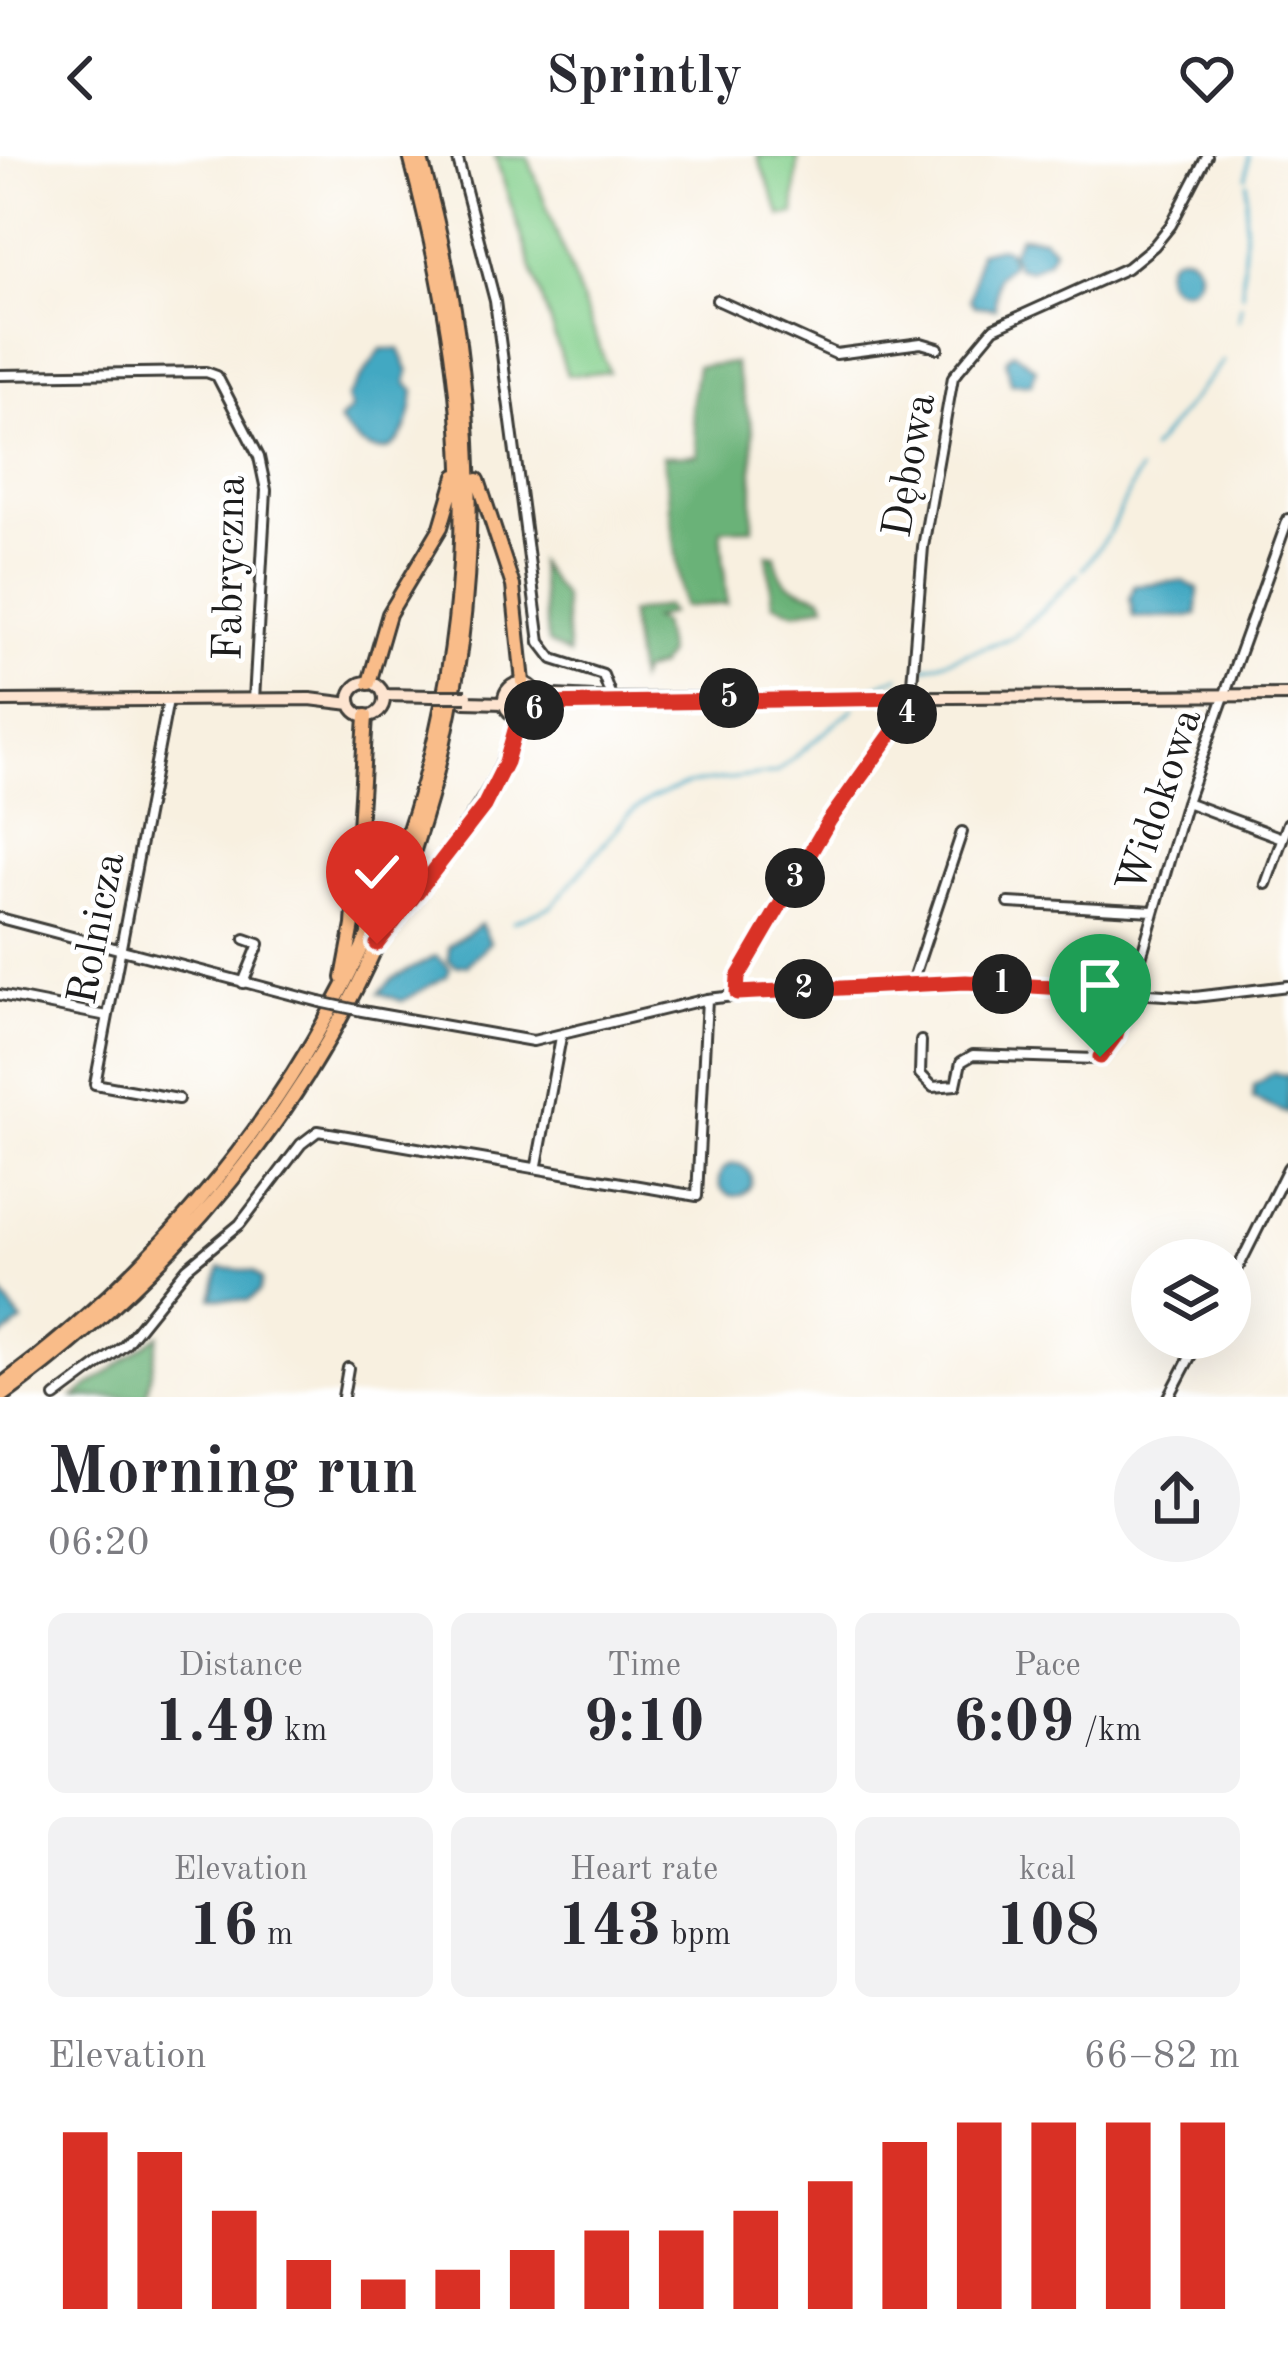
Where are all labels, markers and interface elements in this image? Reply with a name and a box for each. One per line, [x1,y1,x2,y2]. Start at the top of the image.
icon: back [48,45,114,111]
icon: heart [1174,45,1240,111]
text: Sprintly [546,51,742,105]
street label: Dębowa [878,390,944,541]
street label: Fabryczna [208,475,254,661]
pin: 5 [699,668,759,728]
pin: 6 [504,680,564,740]
text: 5 [719,681,739,714]
pin: 4 [877,684,937,744]
text: 6 [524,693,544,726]
text: 4 [897,697,917,730]
street label: Widokowa [1111,704,1210,899]
pin [326,821,428,944]
icon: check [344,839,410,905]
pin: 3 [765,848,825,908]
street label: Rolnicza [63,849,133,1008]
text: 3 [785,861,805,894]
pin [1049,934,1151,1057]
icon: arrive [1067,952,1133,1018]
pin: 1 [972,954,1032,1014]
pin: 2 [774,959,834,1019]
text: 1 [992,967,1012,1000]
text: 2 [794,972,814,1005]
map controls [1131,1239,1251,1359]
button: layers [1131,1239,1251,1359]
button: share [1114,1436,1240,1562]
text: Morning run [48,1442,418,1508]
text: 06:20 [48,1524,149,1563]
text: Distance [179,1650,303,1683]
text: Time [607,1650,681,1683]
text: Pace [1014,1650,1081,1683]
text: 1.49 [154,1694,275,1754]
text: 9:10 [583,1694,705,1754]
text: 6:09 [953,1694,1074,1754]
text: km [275,1715,328,1748]
text: /km [1074,1715,1142,1748]
text: Elevation [174,1854,308,1887]
text: Heart rate [570,1854,718,1887]
text: kcal [1019,1854,1076,1887]
text: 16 [188,1898,258,1958]
text: 143 [557,1898,661,1958]
text: 108 [995,1898,1100,1958]
text: m [258,1919,293,1952]
text: bpm [661,1919,731,1952]
text: Elevation [48,2037,207,2076]
text: 66–82 m [1083,2037,1240,2076]

